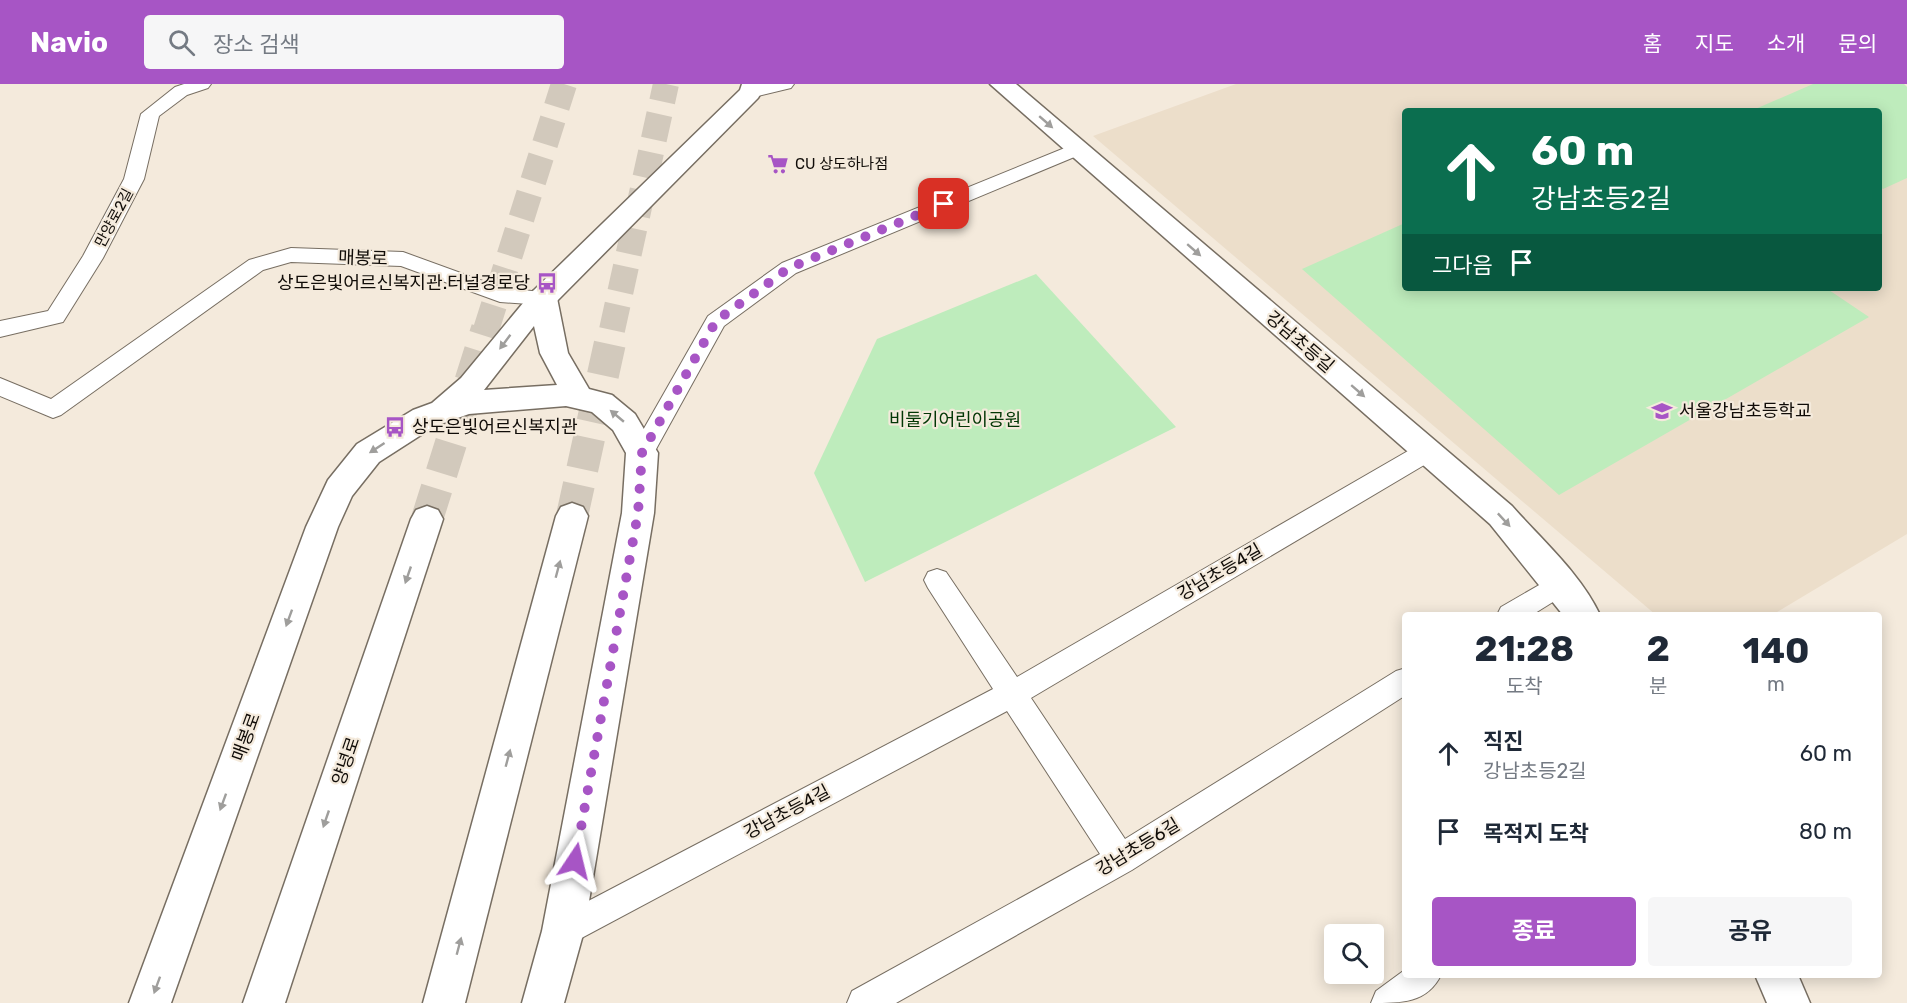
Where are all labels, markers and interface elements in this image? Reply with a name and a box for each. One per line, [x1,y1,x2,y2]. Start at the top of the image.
search box [144,15,564,69]
text: Navio [30,26,108,59]
icon: search [165,26,198,59]
text: 장소 검색 [213,31,299,58]
text: 홈 [1643,31,1662,56]
text: 지도 [1695,31,1734,56]
text: 소개 [1767,31,1805,56]
text: 문의 [1838,31,1877,56]
one-way arrow [1039,116,1054,129]
text: 60 m [1531,126,1634,176]
icon: ahead [1432,132,1510,210]
supermarket icon: CU 상도하나점 [766,152,790,176]
place label: CU 상도하나점 [795,155,888,173]
pin [918,178,969,229]
text: 강남초등2길 [1531,183,1671,215]
street label: 만양로2길 [91,186,137,250]
icon: arrive [927,187,960,220]
one-way arrow [1186,243,1201,256]
street label: 매봉로 [338,246,388,270]
icon: arrive [1505,246,1538,279]
text: 그다음 [1432,252,1493,279]
bus stop icon: 상도은빛어르신복지관.터널경로당 [535,271,559,295]
place label: 상도은빛어르신복지관.터널경로당 [277,272,530,294]
street label: 강남초등길 [1262,307,1338,377]
one-way arrow [499,334,512,350]
one-way arrow [1350,384,1365,397]
school or university icon: 서울강남초등학교 [1650,399,1674,423]
place label: 서울강남초등학교 [1679,400,1811,422]
park label: 비둘기어린이공원 [889,409,1021,431]
one-way arrow [610,410,625,423]
bus stop icon: 상도은빛어르신복지관 [383,415,407,439]
place label: 상도은빛어르신복지관 [412,416,578,438]
one-way arrow [369,442,385,453]
one-way arrow [1497,512,1511,527]
street label: 강남초등4길 [1174,539,1266,605]
one-way arrow [554,560,563,578]
one-way arrow [403,566,413,584]
one-way arrow [284,609,294,627]
text: 21:28 [1475,627,1574,670]
text: 2 [1647,627,1670,670]
text: 140 [1742,629,1809,672]
text: m [1767,672,1785,696]
text: 도착 [1506,674,1543,698]
text: 분 [1649,674,1667,698]
street label: 매봉로 [227,710,265,764]
text: 직진 [1483,728,1523,755]
street label: 양녕로 [328,734,364,788]
icon: ahead [1432,737,1465,770]
text: 60 m [1800,740,1852,767]
one-way arrow [504,749,514,767]
text: 강남초등2길 [1483,759,1587,783]
street label: 강남초등4길 [740,780,834,844]
one-way arrow [218,793,227,811]
one-way arrow [321,810,330,828]
street label: 강남초등6길 [1092,813,1184,881]
icon: arrive [1432,815,1465,848]
text: 80 m [1799,818,1852,845]
text: 목적지 도착 [1483,820,1589,847]
position arrow [543,829,607,893]
button: 종료 [1432,897,1636,966]
button: 공유 [1648,897,1852,966]
map controls [1324,924,1384,984]
button: search [1324,924,1384,984]
one-way arrow [454,937,464,956]
one-way arrow [151,976,161,994]

